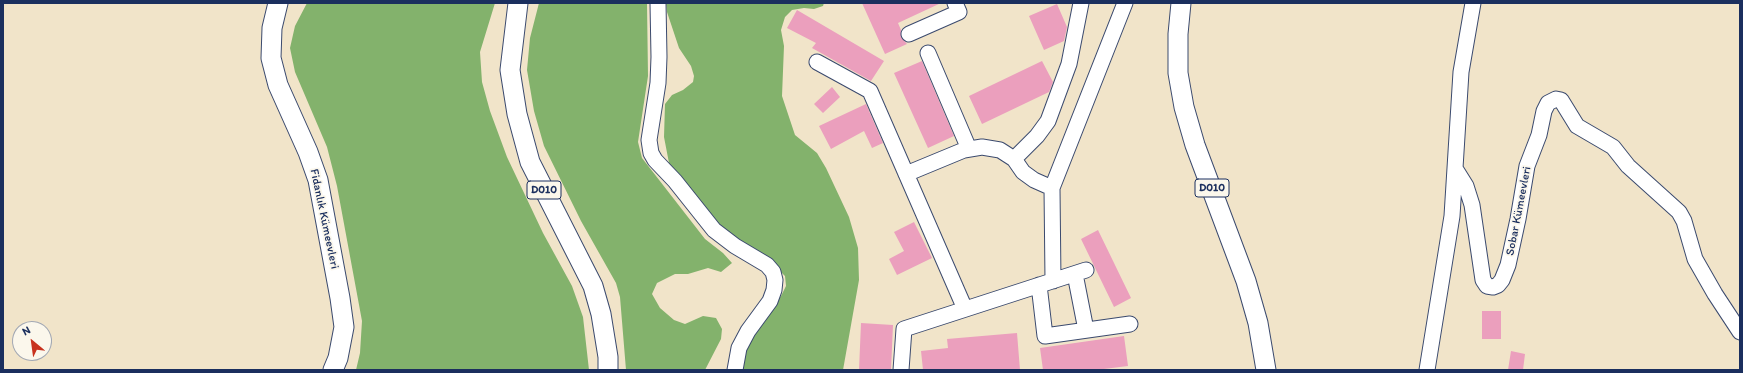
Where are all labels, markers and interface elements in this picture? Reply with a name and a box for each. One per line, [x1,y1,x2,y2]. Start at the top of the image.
street label: Sobar Kümeevleri [1503,165,1535,257]
street label: Fidanlık Kümeevleri [306,168,342,270]
road number: D010 [1195,179,1229,197]
road number: D010 [527,181,561,199]
north arrow [12,321,52,361]
text: N [20,323,33,338]

